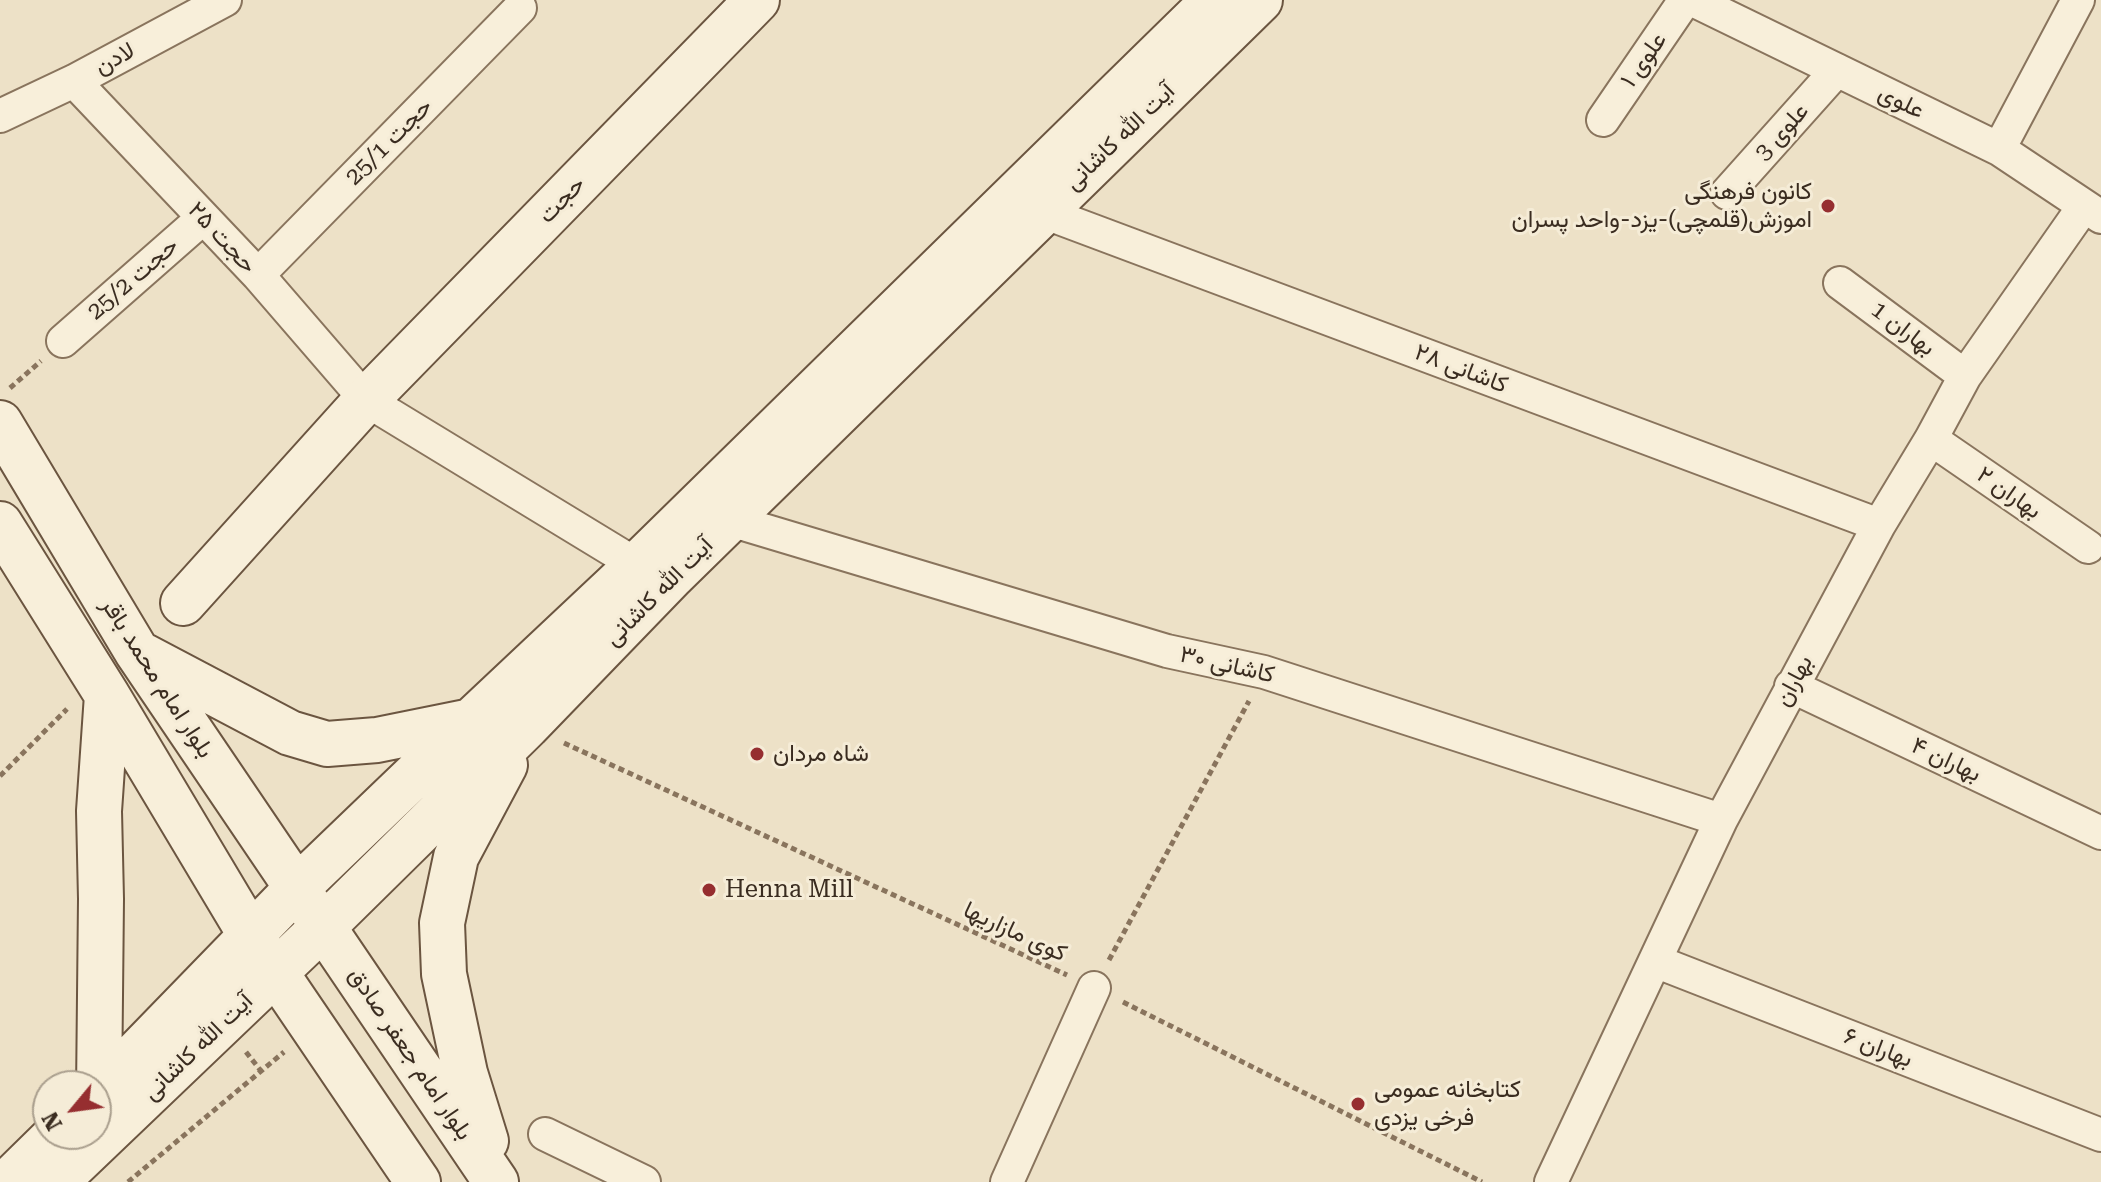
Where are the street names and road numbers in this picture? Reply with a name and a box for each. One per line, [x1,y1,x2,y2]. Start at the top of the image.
street label: علوی ۱ [1615,27,1673,93]
street label: لادن [90,37,140,81]
street label: آیت الله کاشانی [1059,77,1181,197]
street label: علوی [1873,79,1929,125]
street label: حجت 25/1 [339,92,439,192]
street label: علوی 3 [1749,97,1815,167]
street label: حجت [533,170,591,230]
street label: حجت ۲۵ [182,196,262,280]
street label: حجت 25/2 [82,232,184,326]
street label: بهاران 1 [1865,295,1941,363]
street label: کاشانی ۲۸ [1410,338,1512,400]
street label: بهاران ۲ [1971,460,2047,526]
street label: آیت الله کاشانی [599,532,719,652]
street label: بلوار امام محمد باقر [94,592,220,764]
street label: کاشانی ۳۰ [1177,640,1277,690]
street label: بهاران [1769,651,1819,711]
street label: بهاران ۴ [1907,731,1985,789]
street label: کوی مازاریها [959,896,1071,968]
street label: بلوار امام جعفر صادق [342,962,478,1146]
street label: آیت الله کاشانی [137,987,259,1107]
street label: بهاران ۶ [1839,1022,1917,1074]

